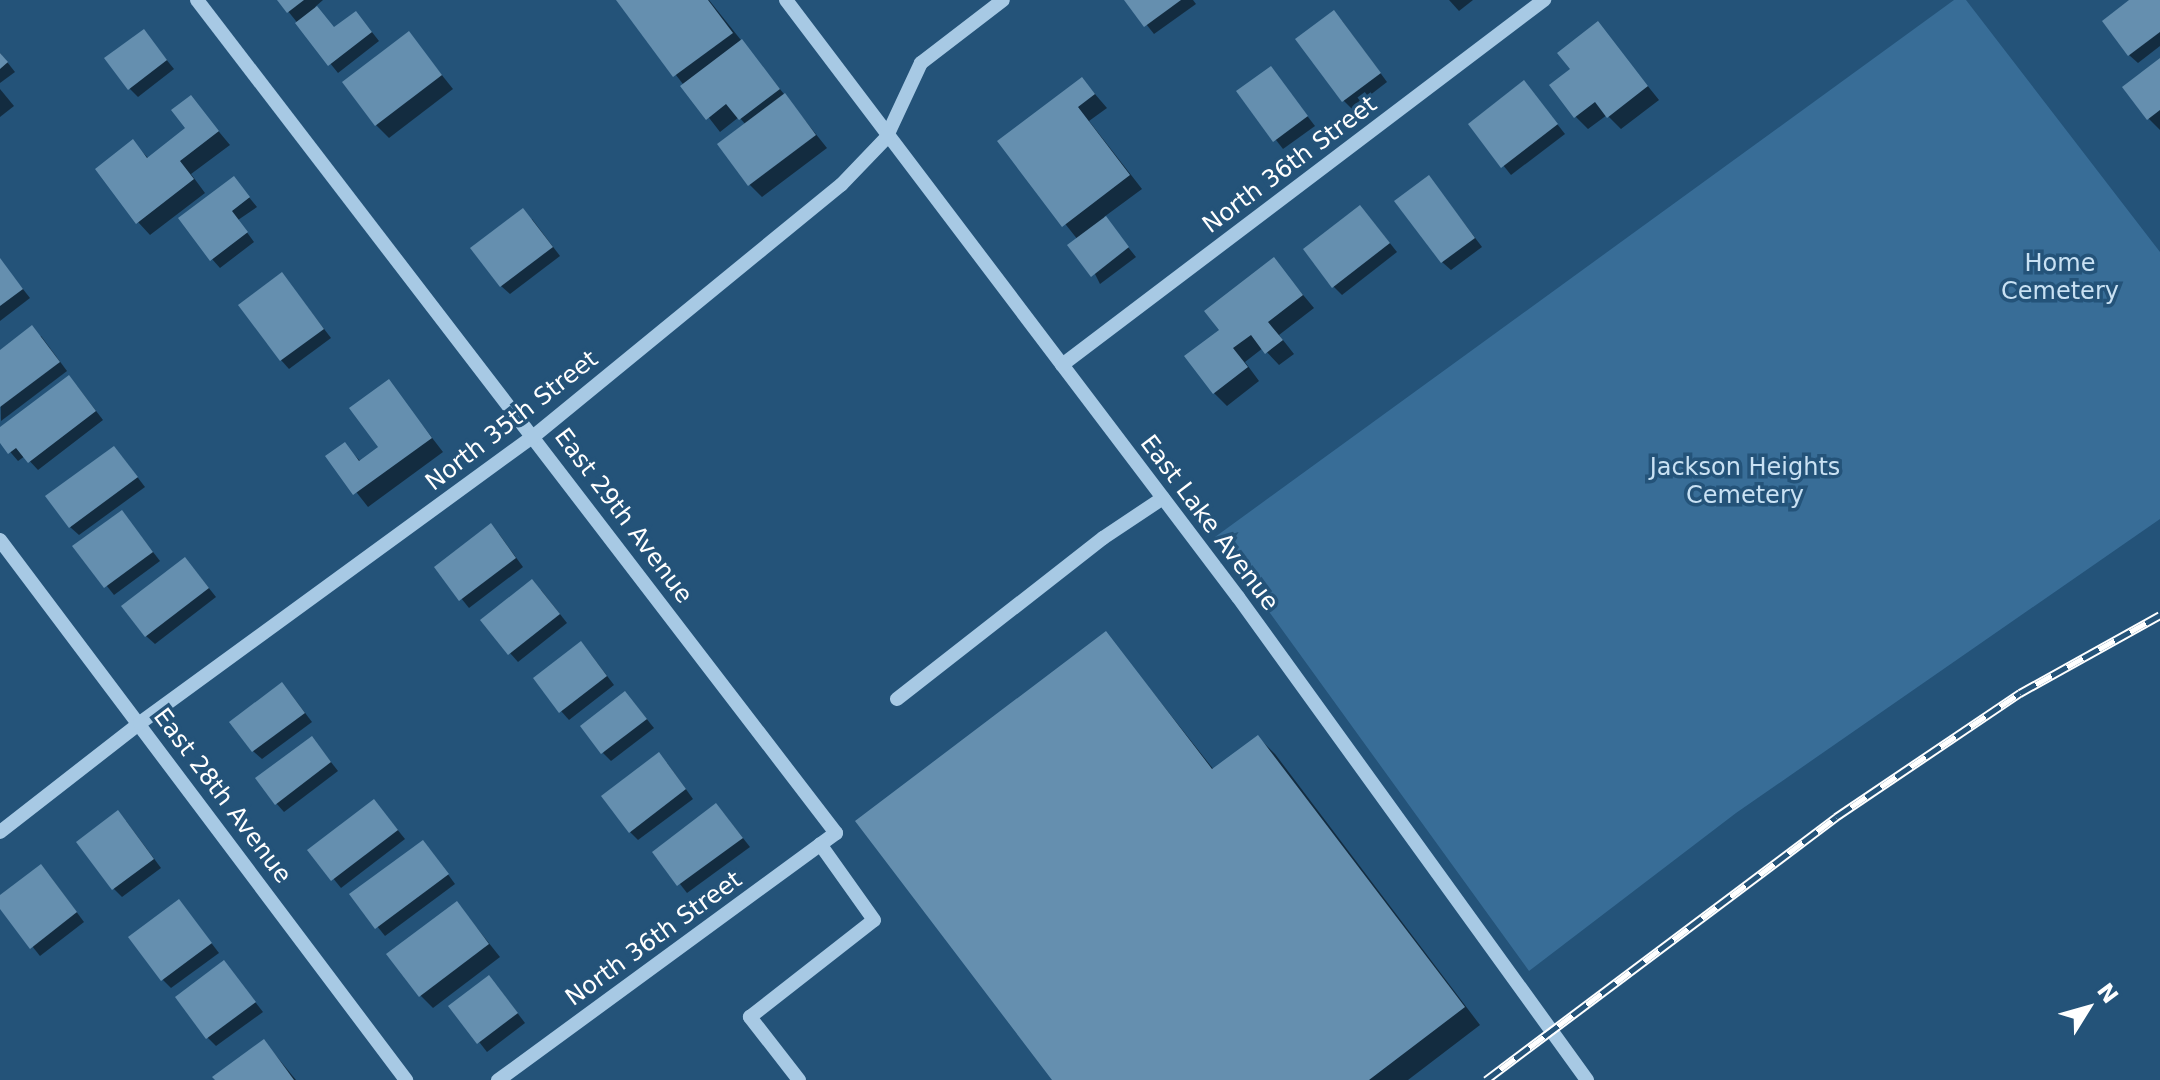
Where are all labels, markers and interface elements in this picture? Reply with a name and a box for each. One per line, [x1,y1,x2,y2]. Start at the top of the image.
street label: North 36th Street [1197,90,1383,240]
park label: Home Cemetery [2001,250,2119,306]
street label: North 35th Street [420,345,604,497]
street label: East 29th Avenue [548,423,698,609]
street label: East Lake Avenue [1134,430,1284,616]
park label: Jackson Heights Cemetery [1650,454,1840,510]
street label: East 28th Avenue [147,703,297,889]
street label: North 36th Street [560,865,748,1013]
north arrow [2048,968,2128,1048]
text: N [2092,978,2123,1008]

